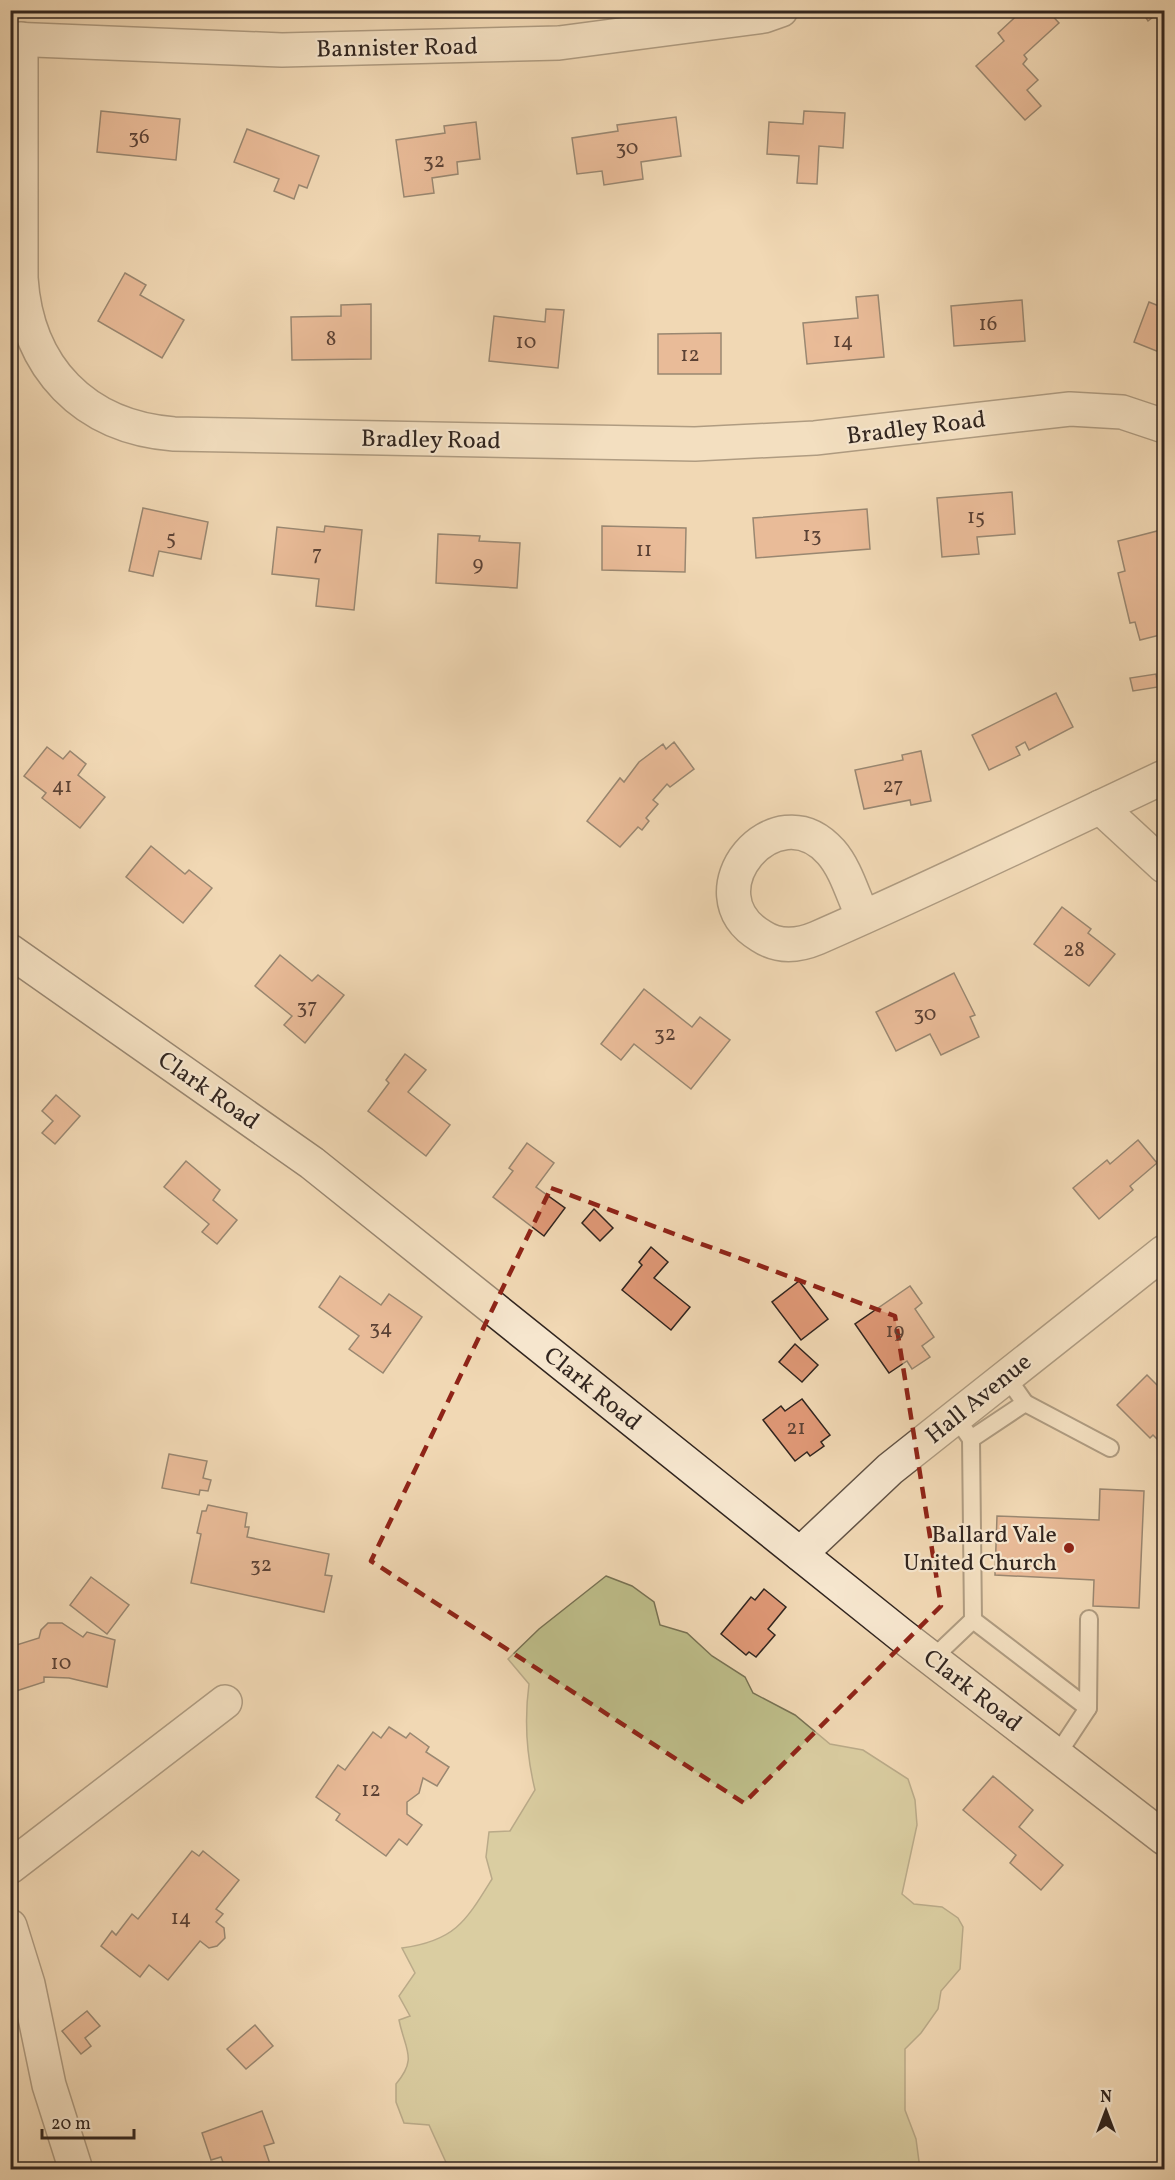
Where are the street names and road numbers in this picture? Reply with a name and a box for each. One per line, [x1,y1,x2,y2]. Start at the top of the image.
street label: Bannister Road [316,31,478,67]
street label: Bradley Road [845,404,988,454]
street label: Bradley Road [361,423,501,459]
street label: Clark Road [150,1044,265,1139]
street label: Clark Road [536,1340,648,1440]
street label: Hall Avenue [919,1346,1040,1453]
street label: Clark Road [915,1642,1028,1741]

